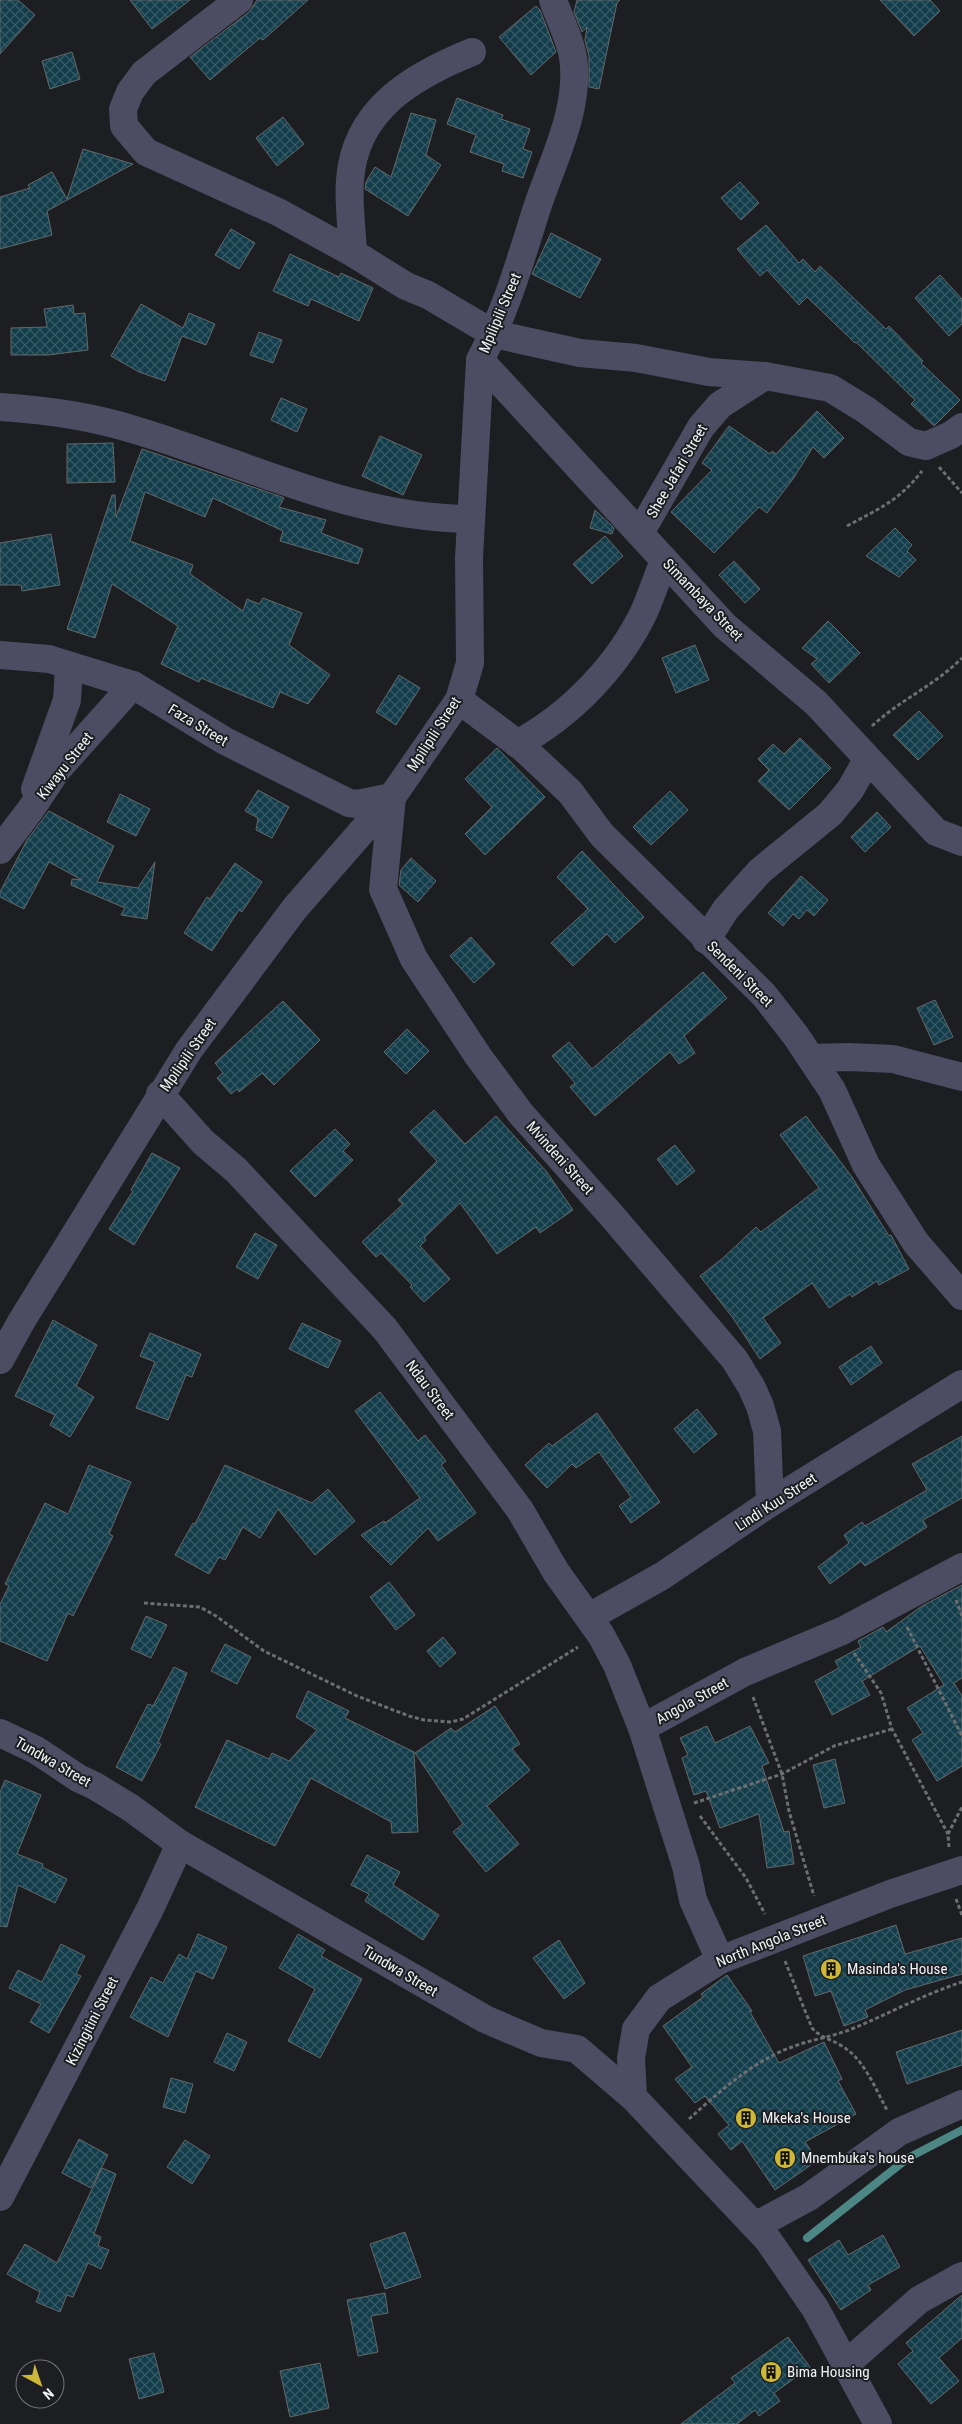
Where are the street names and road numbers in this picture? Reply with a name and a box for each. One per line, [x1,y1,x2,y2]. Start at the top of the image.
street label: Mpilipili Street [475,270,525,356]
street label: Shee Jafari Street [643,421,711,521]
street label: Simambaya Street [659,555,747,645]
street label: Mpilipili Street [403,693,465,775]
street label: Faza Street [165,700,231,750]
street label: Kiwayu Street [33,729,97,803]
street label: Sendeni Street [703,937,777,1011]
street label: Mpilipili Street [156,1015,220,1095]
street label: Mvindeni Street [522,1118,598,1198]
street label: Ndau Street [402,1357,458,1423]
street label: Lindi Kuu Street [732,1469,820,1535]
street label: Angola Street [653,1674,731,1728]
street label: Tundwa Street [12,1733,94,1791]
street label: North Angola Street [713,1911,829,1971]
street label: Tundwa Street [359,1941,441,2001]
street label: Kizingitini Street [62,1974,122,2068]

